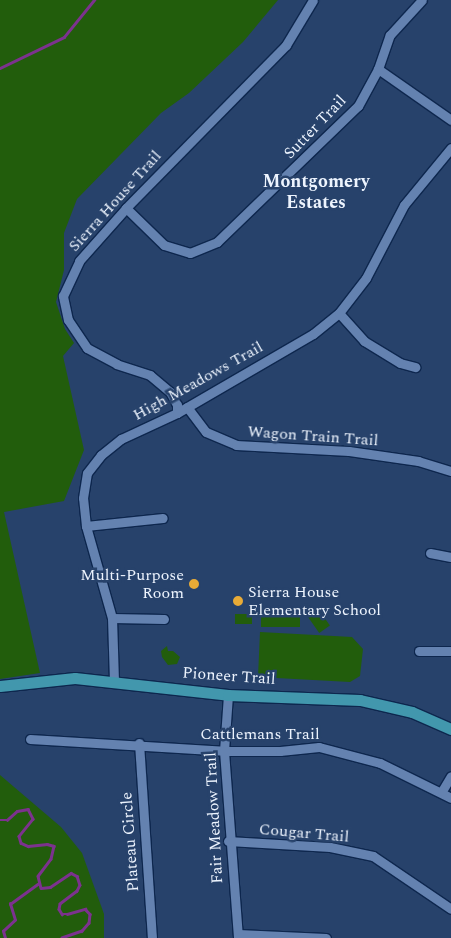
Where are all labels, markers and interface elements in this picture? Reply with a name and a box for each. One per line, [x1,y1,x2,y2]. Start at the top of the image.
street label: Sutter Trail [280,91,350,163]
street label: Sierra House Trail [65,146,165,256]
district label: Montgomery Estates [263,172,369,214]
street label: High Meadows Trail [130,337,266,425]
street label: Wagon Train Trail [247,422,379,450]
place label: Multi-Purpose Room [80,565,184,603]
marker: Multi-Purpose Room [188,578,200,590]
place label: Sierra House Elementary School [248,582,381,620]
marker: Sierra House Elementary School [232,595,244,607]
street label: Pioneer Trail [182,663,276,689]
street label: Cattlemans Trail [200,724,320,744]
street label: Fair Meadow Trail [201,752,227,884]
street label: Plateau Circle [117,791,143,893]
street label: Cougar Trail [258,819,350,847]

